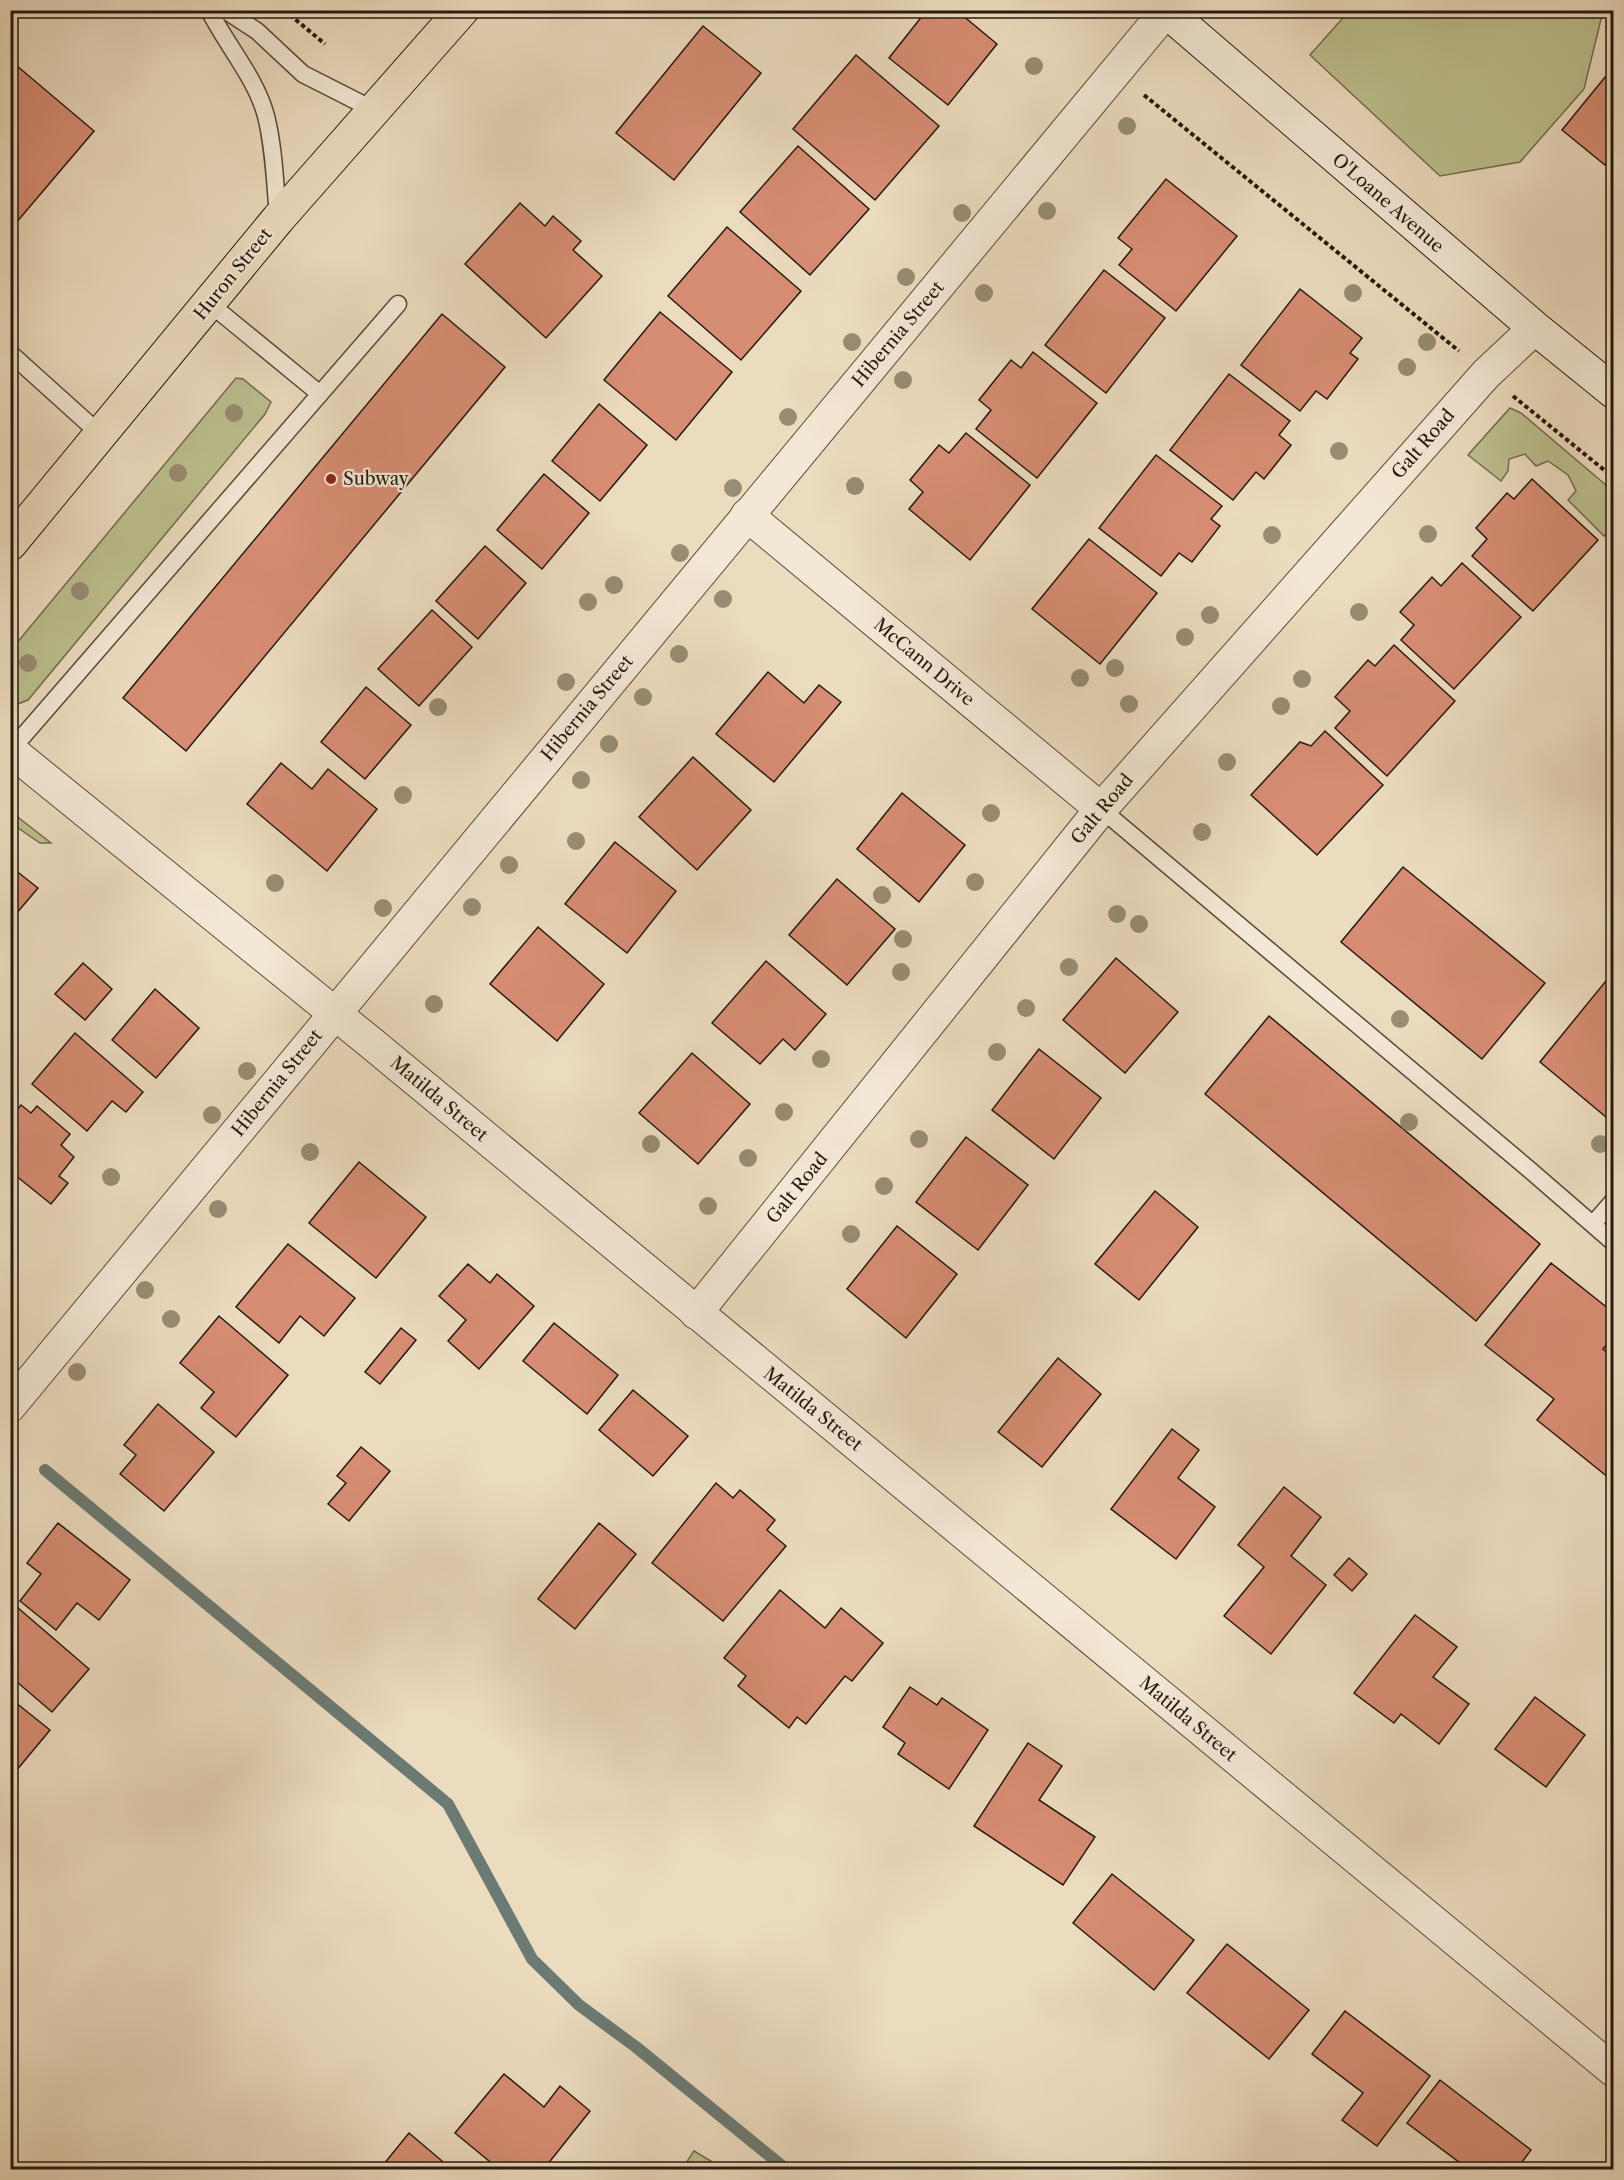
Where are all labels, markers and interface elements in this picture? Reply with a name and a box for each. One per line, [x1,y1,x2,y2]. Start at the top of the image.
street label: O'Loane Avenue [1328,149,1448,257]
street label: Huron Street [189,223,277,324]
street label: Hibernia Street [847,276,949,391]
street label: Galt Road [1387,405,1459,483]
place label: Subway [343,468,410,490]
marker: Subway [324,472,338,486]
street label: McCann Drive [869,613,979,711]
street label: Hibernia Street [536,650,638,765]
street label: Galt Road [1066,769,1138,849]
street label: Hibernia Street [227,1025,327,1141]
street label: Matilda Street [386,1052,493,1147]
street label: Galt Road [762,1148,832,1228]
street label: Matilda Street [759,1362,867,1456]
street label: Matilda Street [1135,1672,1242,1767]

